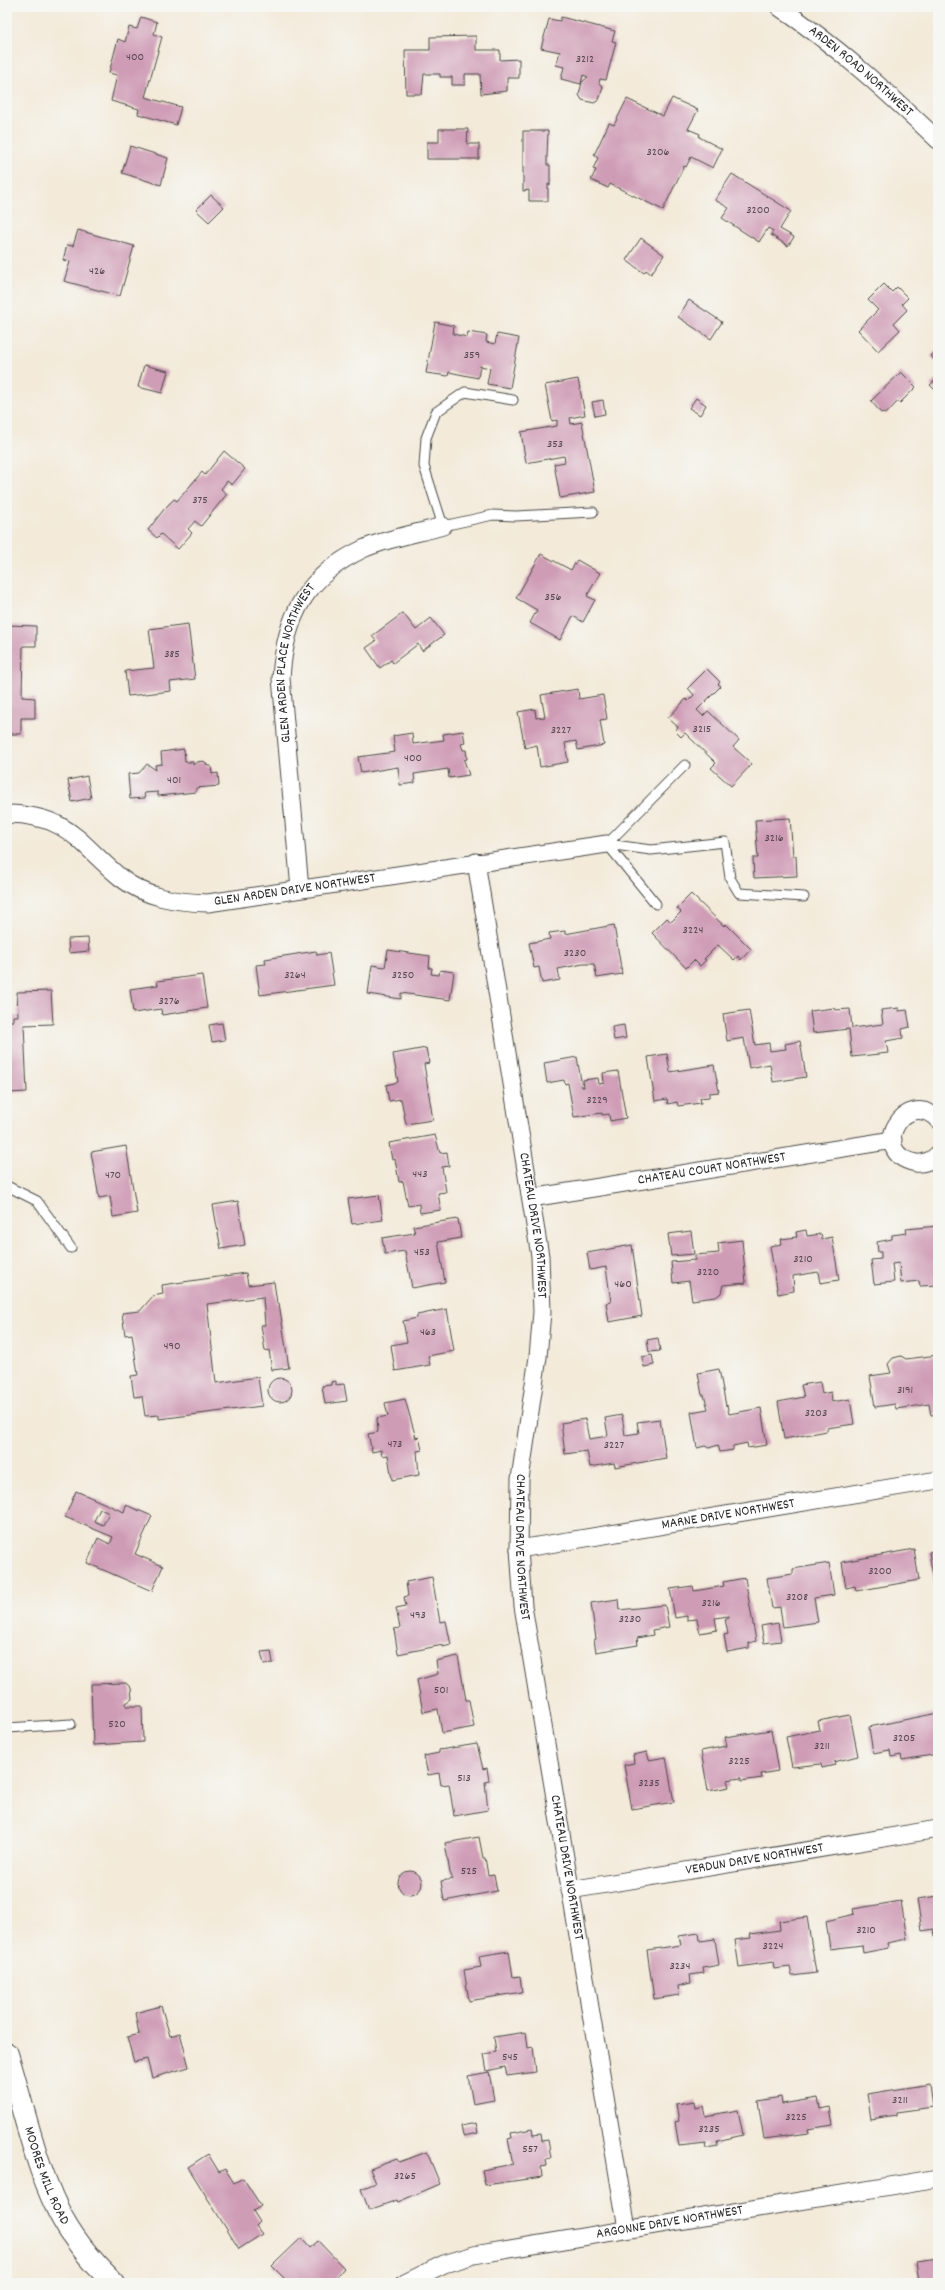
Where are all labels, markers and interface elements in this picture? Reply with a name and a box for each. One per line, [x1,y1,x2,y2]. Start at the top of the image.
street label: ARDEN ROAD NORTHWEST [804,21,918,122]
house number: 400 [126,49,144,66]
house number: 3212 [576,51,594,68]
house number: 3206 [647,144,670,161]
house number: 3200 [746,202,770,219]
house number: 426 [89,263,105,280]
house number: 359 [464,347,480,364]
house number: 353 [547,436,563,453]
house number: 375 [192,492,208,509]
street label: GLEN ARDEN PLACE NORTHWEST [271,579,321,744]
house number: 356 [545,589,562,606]
house number: 385 [164,646,180,663]
house number: 3215 [693,721,711,738]
house number: 3227 [551,722,572,739]
house number: 400 [404,750,422,767]
house number: 401 [167,772,181,789]
house number: 3216 [764,830,784,847]
street label: GLEN ARDEN DRIVE NORTHWEST [213,868,377,912]
house number: 3224 [683,922,703,939]
house number: 3230 [564,945,586,962]
house number: 3264 [284,967,306,984]
house number: 3250 [392,967,414,984]
house number: 3276 [158,993,180,1010]
house number: 3229 [586,1092,608,1109]
street label: CHATEAU COURT NORTHWEST [636,1147,787,1191]
street label: CHATEAU DRIVE NORTHWEST [513,1151,552,1299]
house number: 443 [412,1166,428,1183]
house number: 470 [105,1167,121,1184]
house number: 453 [414,1244,430,1261]
house number: 3210 [793,1251,813,1268]
house number: 3220 [697,1264,719,1281]
house number: 460 [614,1276,632,1293]
house number: 463 [420,1324,436,1341]
house number: 490 [163,1338,181,1355]
house number: 3191 [897,1382,913,1399]
house number: 3203 [805,1405,827,1422]
house number: 473 [388,1436,402,1453]
house number: 3227 [604,1437,625,1454]
street label: CHATEAU DRIVE NORTHWEST [509,1472,535,1622]
street label: MARNE DRIVE NORTHWEST [660,1494,797,1535]
house number: 3200 [868,1563,892,1580]
house number: 3208 [786,1589,808,1606]
house number: 3216 [701,1595,721,1612]
house number: 493 [410,1607,426,1624]
house number: 3230 [619,1611,641,1628]
house number: 501 [434,1682,448,1699]
house number: 520 [108,1716,126,1733]
house number: 3205 [893,1730,915,1747]
house number: 3211 [814,1738,830,1755]
house number: 3225 [728,1753,750,1770]
house number: 513 [457,1770,471,1787]
house number: 3235 [638,1775,660,1792]
street label: CHATEAU DRIVE NORTHWEST [545,1793,589,1942]
street label: VERDUN DRIVE NORTHWEST [684,1838,825,1881]
house number: 525 [461,1863,477,1880]
house number: 3210 [856,1922,876,1939]
house number: 3224 [763,1938,783,1955]
house number: 3234 [670,1958,690,1975]
house number: 545 [502,2049,518,2066]
house number: 3211 [892,2092,908,2109]
house number: 3225 [785,2109,807,2126]
house number: 3235 [698,2121,720,2138]
street label: MOORES MILL ROAD [18,2124,74,2229]
house number: 557 [522,2141,538,2158]
house number: 3265 [394,2168,416,2185]
street label: ARGONNE DRIVE NORTHWEST [595,2200,745,2245]

